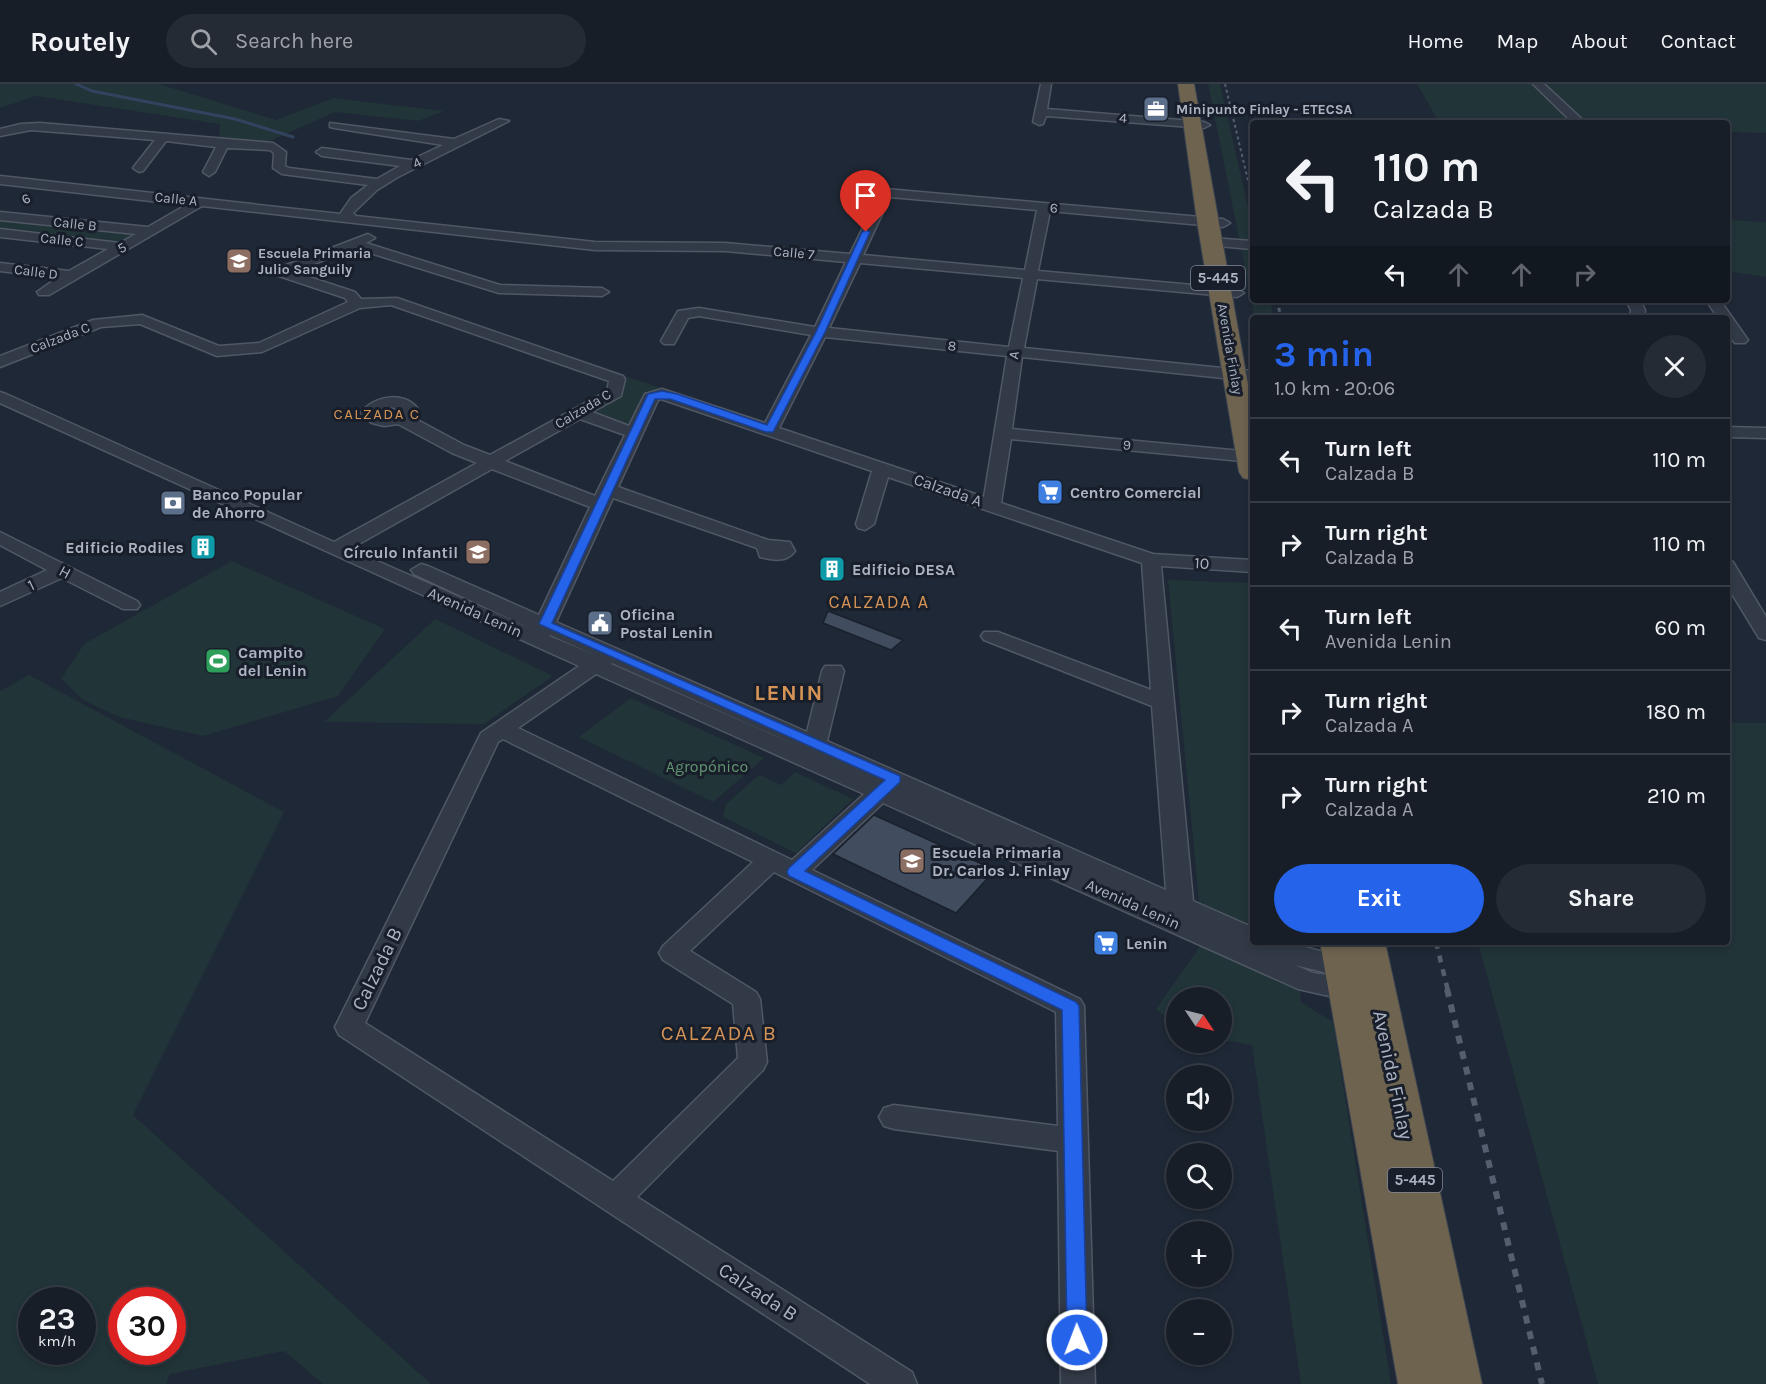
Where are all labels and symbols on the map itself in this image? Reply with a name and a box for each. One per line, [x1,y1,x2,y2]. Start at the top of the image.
office icon: Minipunto Finlay - ETECSA [1141,94,1171,124]
place label: Minipunto Finlay - ETECSA [1176,101,1353,118]
street label: 4 [1118,109,1128,127]
street label: 4 [410,154,424,172]
pin [840,170,891,232]
street label: Calle A [154,188,198,210]
street label: 6 [19,190,33,208]
street label: 6 [1049,199,1059,217]
street label: Calle B [53,213,97,235]
street label: Calle C [40,229,84,251]
street label: 5 [114,239,130,257]
street label: Calle 7 [773,243,816,263]
place label: Escuela Primaria Julio Sanguily [258,245,371,278]
school or university icon: Escuela Primaria Julio Sanguily [224,246,254,276]
street label: Calle D [13,261,59,283]
road number: 5-445 [1191,266,1245,290]
street label: Avenida Finlay [1214,302,1246,396]
street label: Calzada C [28,319,92,357]
street label: 8 [947,337,957,355]
street label: A [1005,350,1023,360]
street label: Calzada C [552,386,614,432]
district label: CALZADA C [333,405,421,423]
street label: 9 [1122,436,1132,454]
street label: Calzada A [911,469,985,511]
supermarket icon: Centro Comercial [1035,477,1065,507]
place label: Centro Comercial [1070,483,1201,502]
place label: Banco Popular de Ahorro [192,485,303,522]
bank icon: Banco Popular de Ahorro [158,488,188,518]
building icon: Edificio Rodiles [188,532,218,562]
school or university icon: Círculo Infantil [463,537,493,567]
place label: Edificio Rodiles [65,538,184,557]
place label: Círculo Infantil [343,543,458,562]
street label: 10 [1194,553,1210,573]
building icon: Edificio DESA [817,554,847,584]
place label: Edificio DESA [852,560,955,579]
street label: H [56,561,74,583]
street label: 1 [24,575,38,595]
street label: Avenida Lenin [425,583,525,641]
district label: CALZADA A [828,591,930,613]
place label: Oficina Postal Lenin [620,605,713,642]
public building icon: Oficina Postal Lenin [585,608,615,638]
place label: Campito del Lenin [238,643,307,680]
sports icon: Campito del Lenin [203,646,233,676]
district label: LENIN [754,680,824,706]
park label: Agropónico [666,757,748,776]
place label: Escuela Primaria Dr. Carlos J. Finlay [932,843,1070,880]
school or university icon: Escuela Primaria Dr. Carlos J. Finlay [897,846,927,876]
street label: Avenida Lenin [1083,875,1183,933]
street label: Calzada B [347,924,407,1014]
supermarket icon: Lenin [1091,928,1121,958]
place label: Lenin [1126,934,1168,953]
north arrow [1166,987,1232,1053]
street label: Avenida Finlay [1368,1008,1418,1142]
district label: CALZADA B [661,1021,777,1045]
road number: 5-445 [1388,1168,1442,1192]
street label: Calzada B [714,1258,802,1326]
speed limit sign: 30 [108,1287,186,1365]
position arrow [1045,1308,1109,1372]

